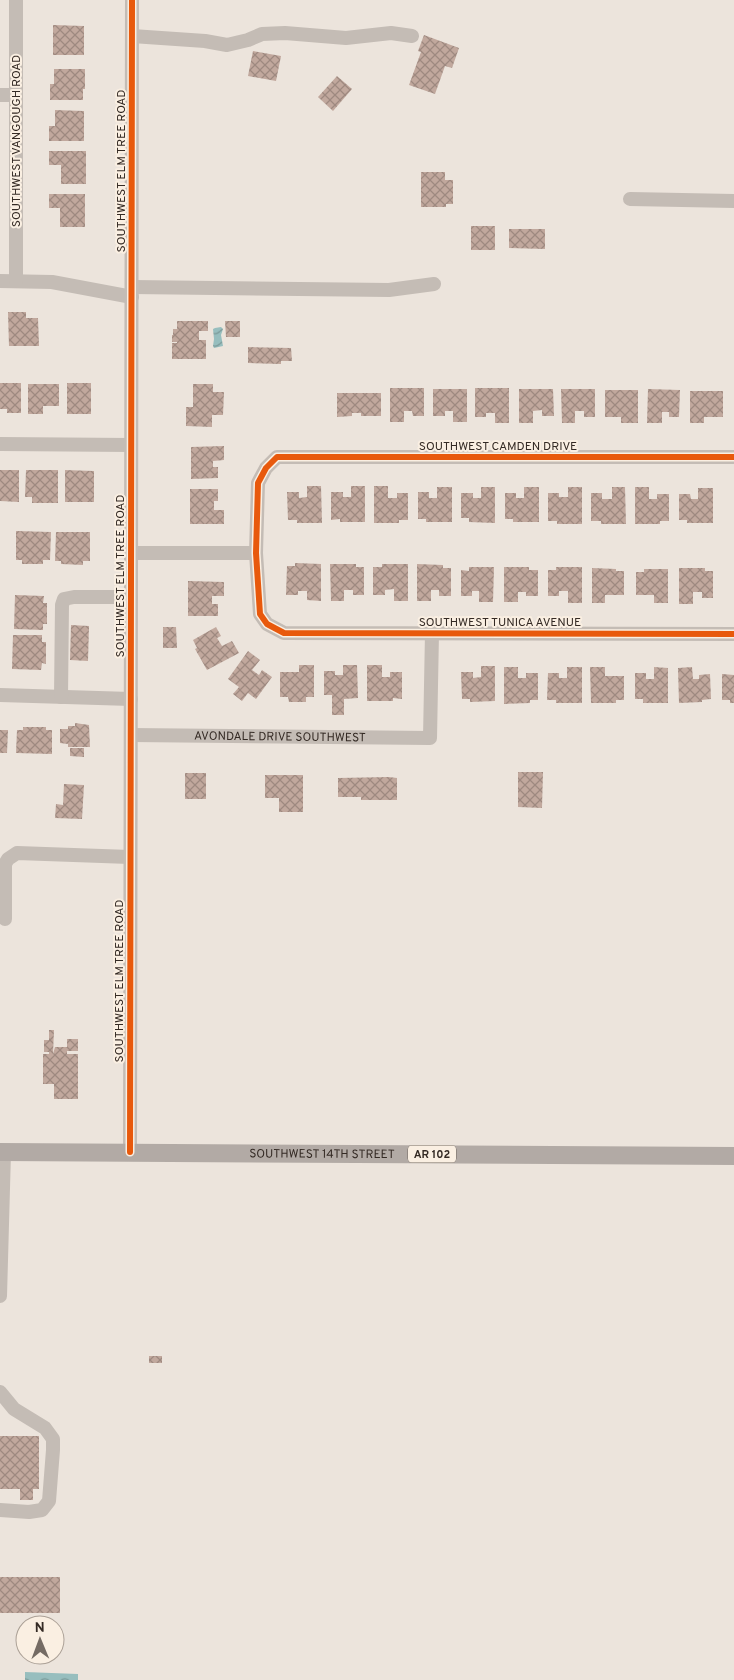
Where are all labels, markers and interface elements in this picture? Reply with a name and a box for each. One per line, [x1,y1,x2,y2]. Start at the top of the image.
street label: SOUTHWEST VANGOUGH ROAD [9,55,25,227]
street label: SOUTHWEST ELM TREE ROAD [114,90,130,252]
street label: SOUTHWEST CAMDEN DRIVE [419,439,577,455]
street label: SOUTHWEST ELM TREE ROAD [113,495,129,657]
street label: SOUTHWEST TUNICA AVENUE [419,615,581,631]
street label: AVONDALE DRIVE SOUTHWEST [194,729,366,746]
street label: SOUTHWEST ELM TREE ROAD [112,900,128,1062]
street label: SOUTHWEST 14TH STREET [249,1146,395,1163]
road number: AR 102 [408,1146,456,1162]
north arrow [15,1615,65,1665]
text: N [35,1620,45,1637]

